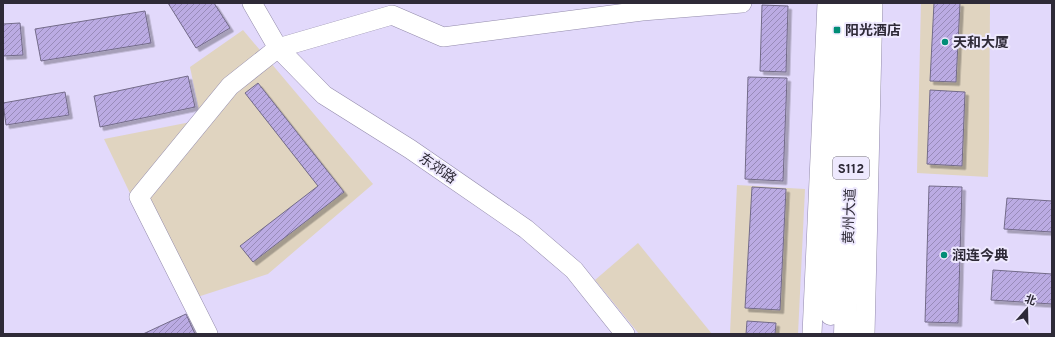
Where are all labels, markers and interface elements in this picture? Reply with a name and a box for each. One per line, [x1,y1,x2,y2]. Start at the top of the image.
place label: 阳光酒店 [845,22,901,40]
marker: 阳光酒店 [832,25,842,35]
place label: 天和大厦 [953,35,1009,52]
marker: 天和大厦 [940,37,950,47]
street label: 东郊路 [415,150,459,188]
road number: S112 [833,157,869,179]
street label: 黄州大道 [840,188,860,244]
place label: 润连今典 [952,248,1008,265]
marker: 润连今典 [939,250,949,260]
north arrow [1007,289,1047,329]
text: 北 [1023,292,1038,309]

